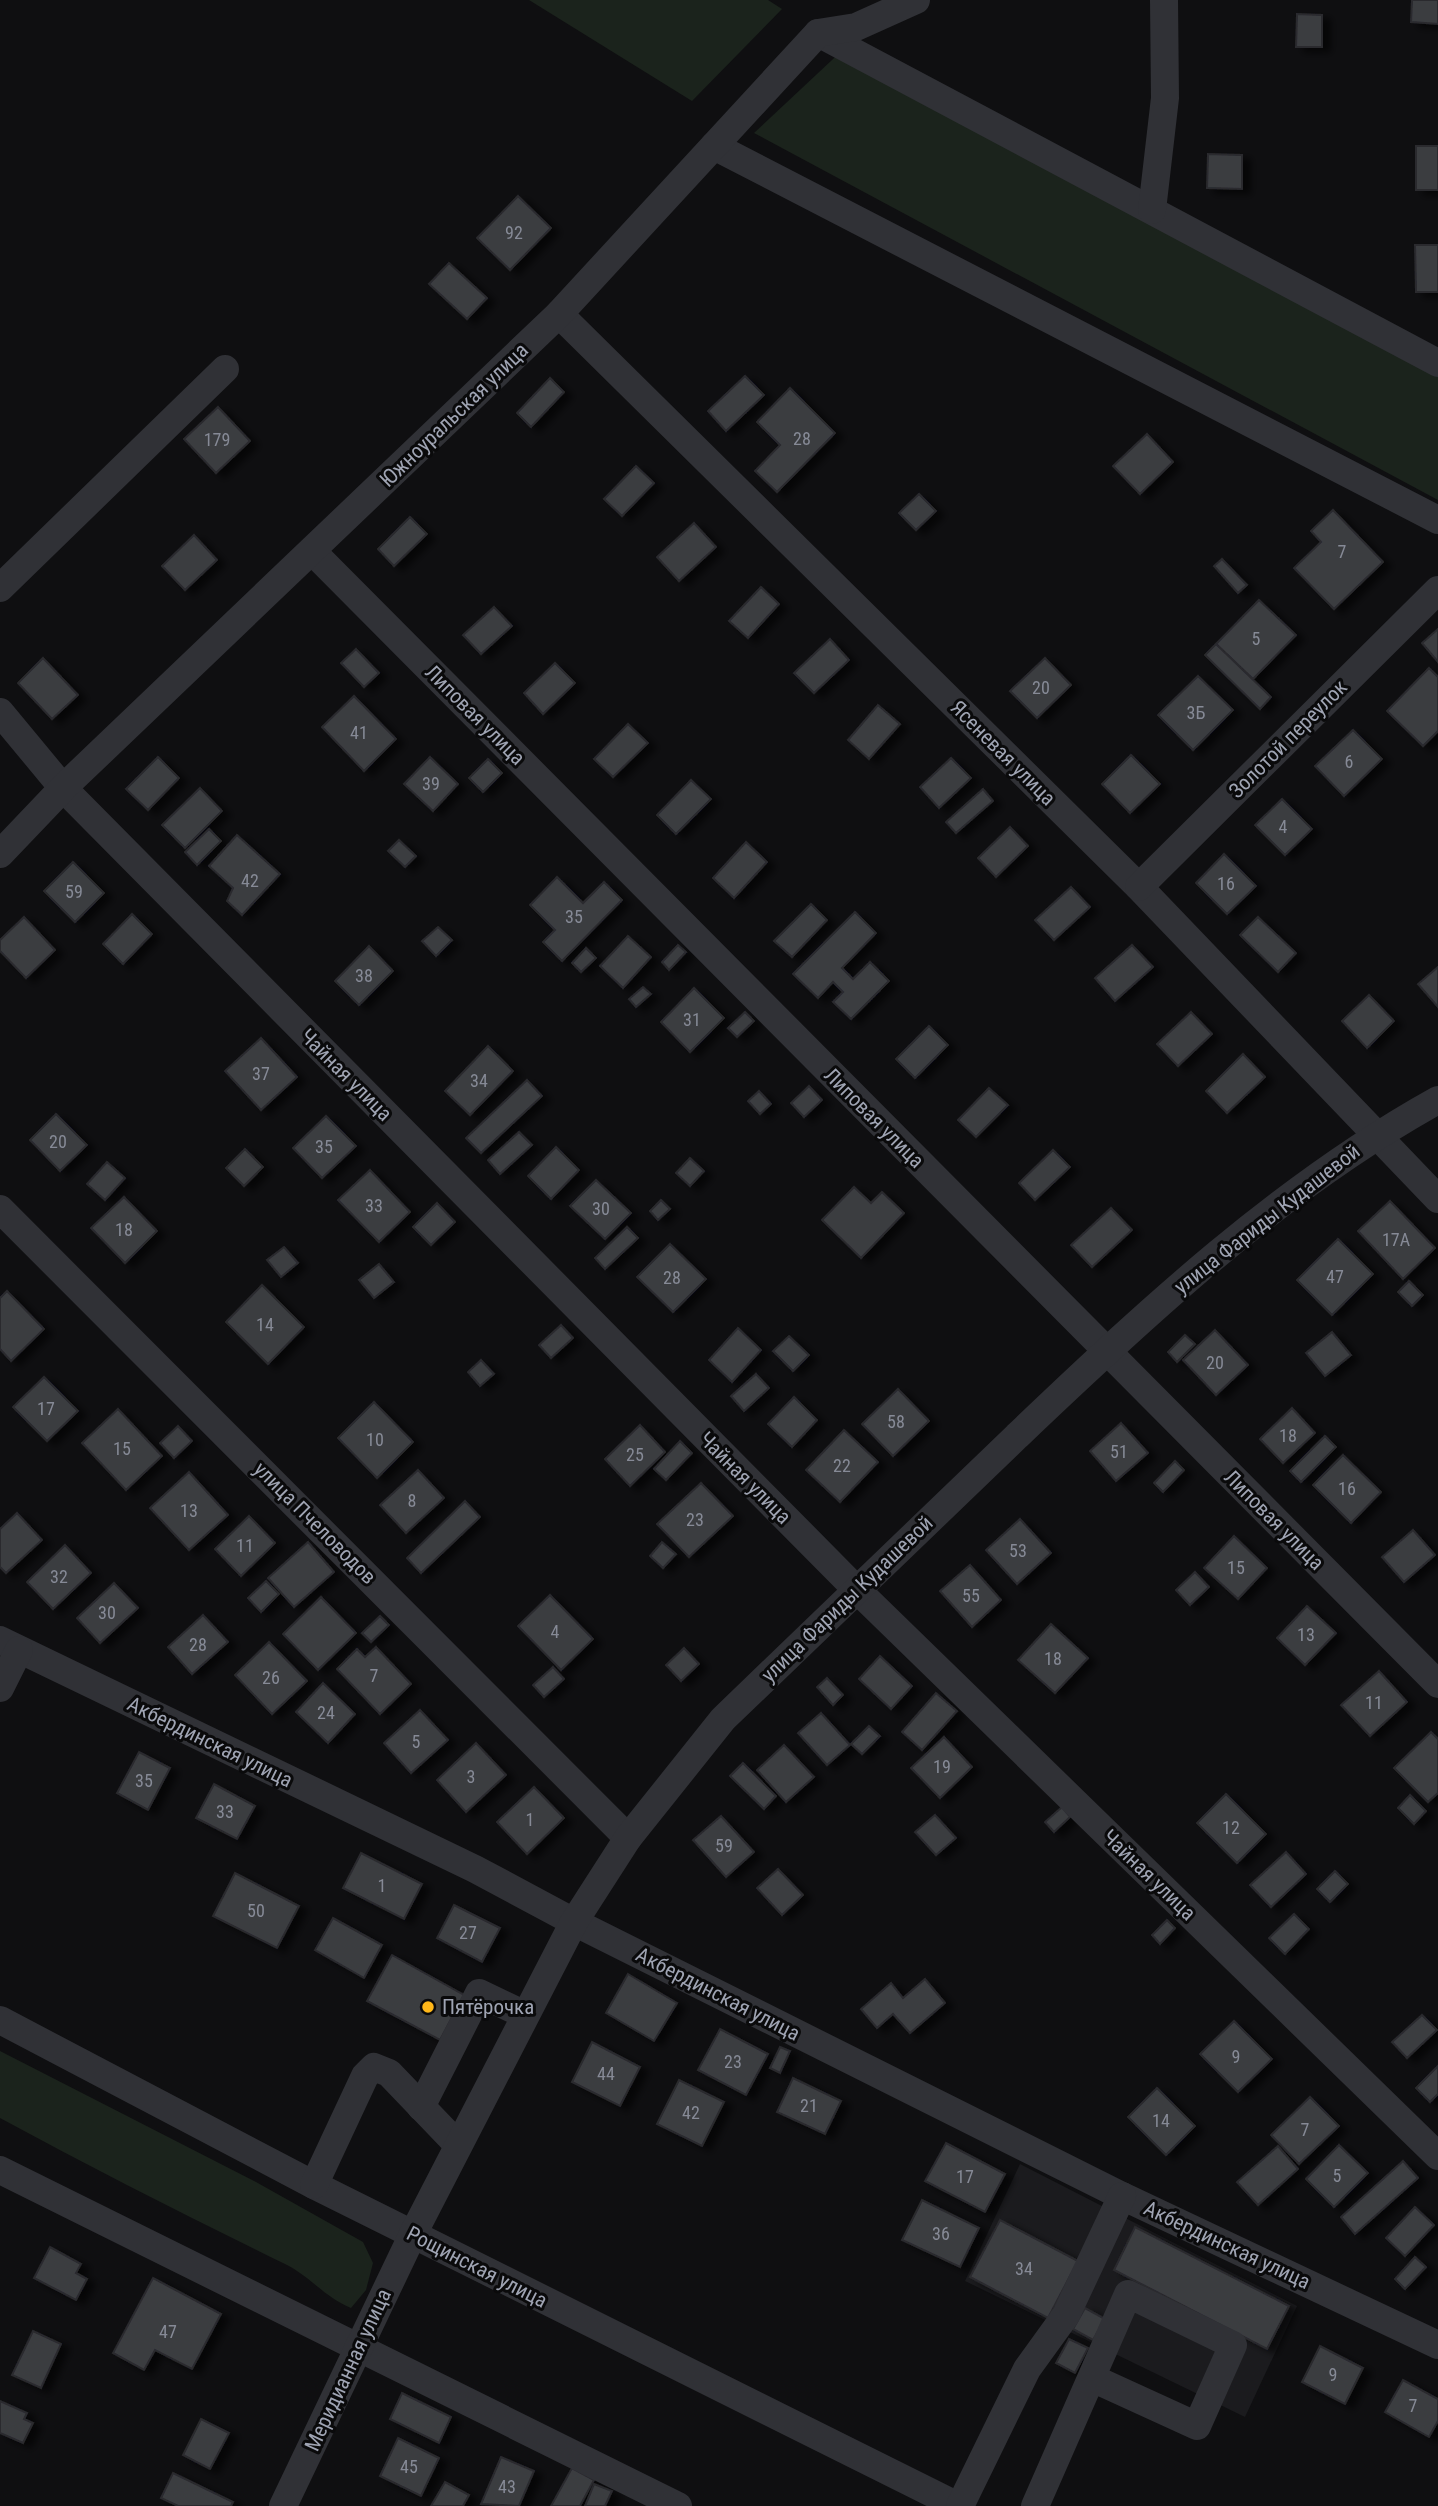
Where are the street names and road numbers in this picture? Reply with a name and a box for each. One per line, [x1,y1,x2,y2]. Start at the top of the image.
street label: Южноуральская улица [375,338,533,492]
street label: Липовая улица [420,660,530,770]
street label: Золотой переулок [1224,675,1352,803]
street label: Ясеневая улица [946,696,1060,810]
street label: Чайная улица [295,1024,397,1126]
street label: Липовая улица [819,1063,929,1173]
street label: улица Фариды Кудашевой [1170,1139,1364,1299]
street label: Чайная улица [694,1427,796,1529]
street label: улица Пчеловодов [249,1457,381,1589]
street label: Липовая улица [1219,1465,1329,1575]
street label: улица Фариды Кудашевой [756,1511,938,1687]
street label: Акбердинская улица [124,1692,296,1792]
street label: Чайная улица [1098,1825,1200,1925]
street label: Акбердинская улица [632,1942,804,2046]
street label: Акбердинская улица [1140,2196,1314,2294]
street label: Рощинская улица [403,2221,551,2313]
street label: Меридианная улица [300,2285,396,2455]

